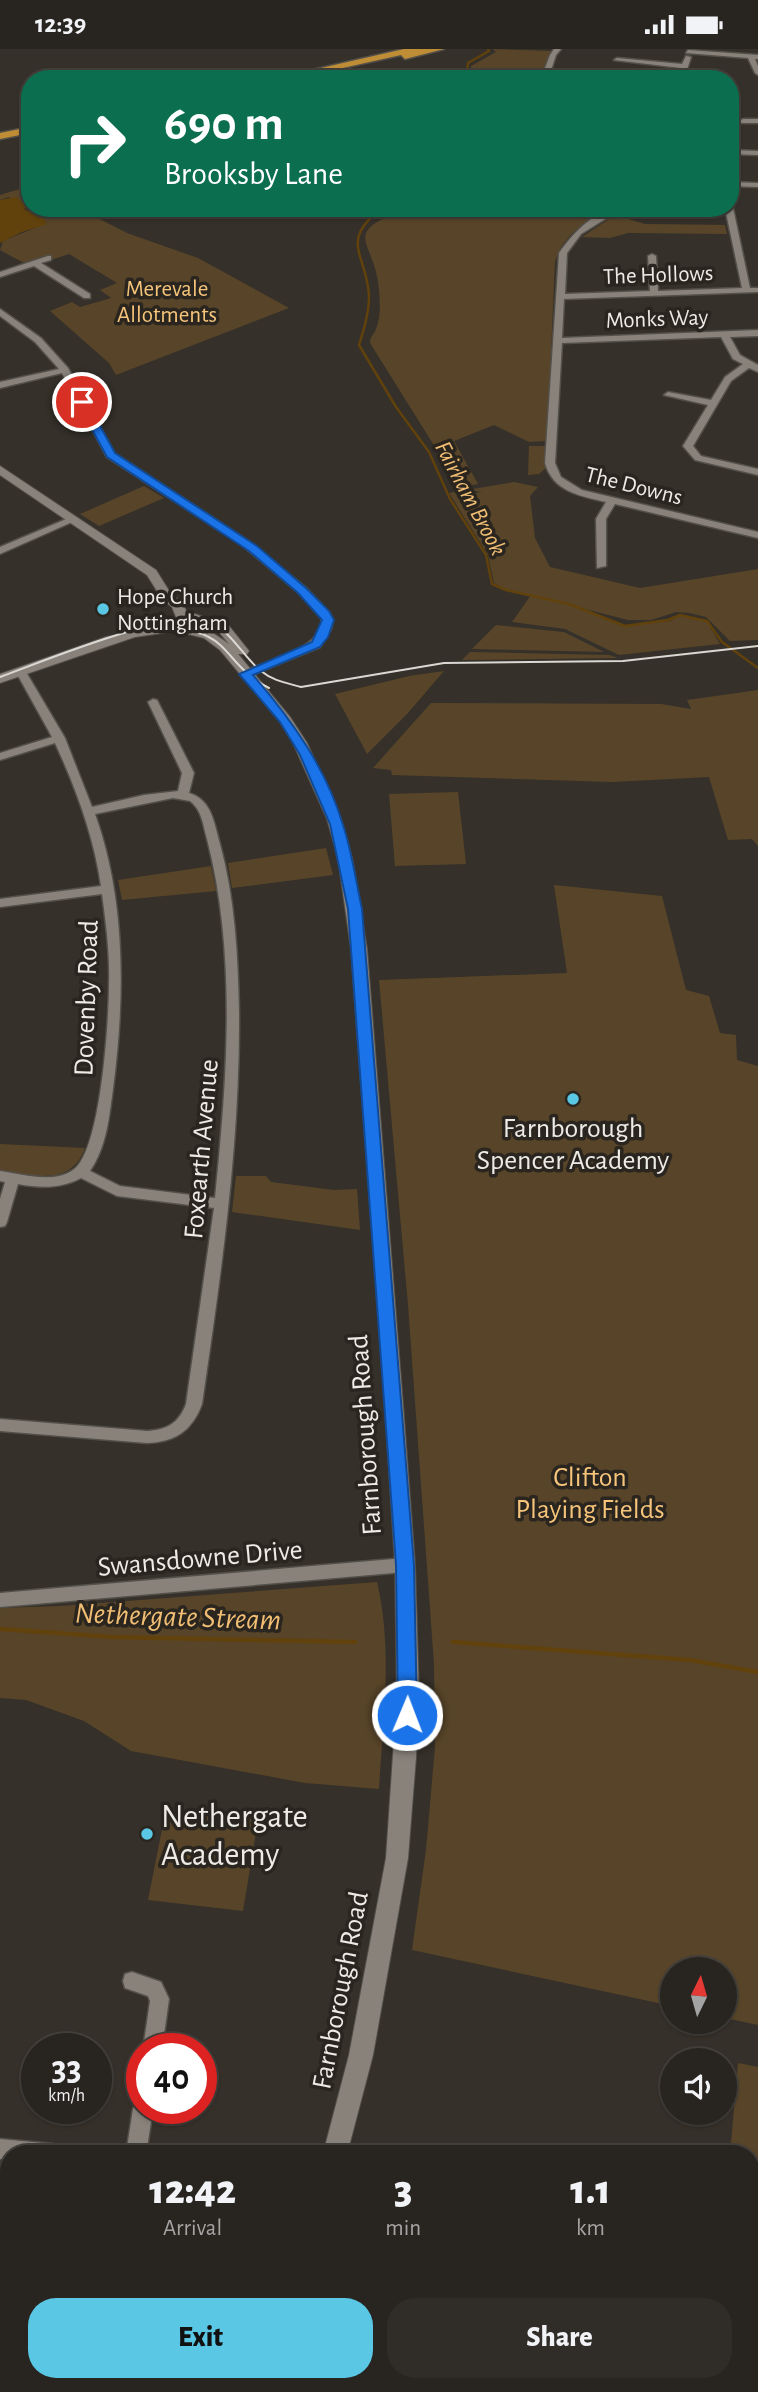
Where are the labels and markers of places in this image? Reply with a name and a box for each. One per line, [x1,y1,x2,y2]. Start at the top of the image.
pin [52,372,112,432]
place label: Hope Church Nottingham [117,586,233,635]
marker: Hope Church Nottingham [95,601,111,617]
marker: Farnborough Spencer Academy [565,1091,581,1107]
place label: Farnborough Spencer Academy [477,1115,669,1175]
place label: Nethergate Academy [161,1801,308,1872]
marker: Nethergate Academy [139,1826,155,1842]

